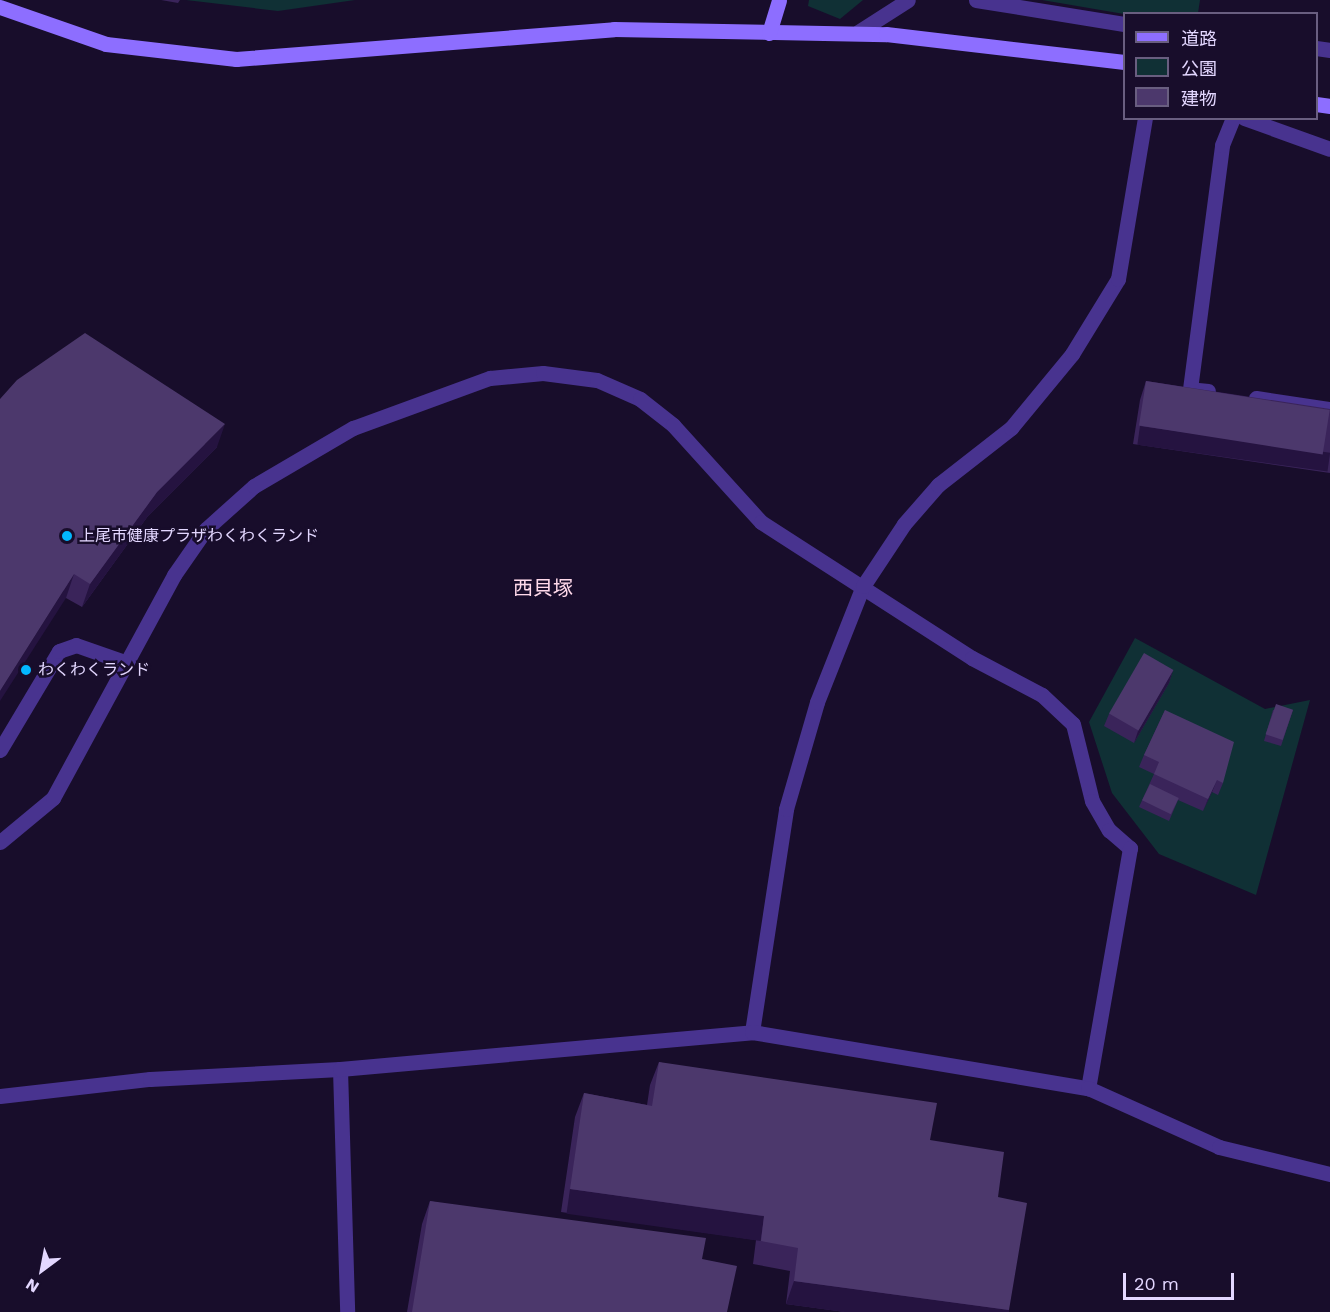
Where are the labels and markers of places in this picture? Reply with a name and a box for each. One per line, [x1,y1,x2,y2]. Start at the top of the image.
place label: 上尾市健康プラザわくわくランド [79,526,319,546]
marker: 上尾市健康プラザわくわくランド [60,529,74,543]
place label: わくわくランド [38,660,150,680]
marker: わくわくランド [19,663,33,677]

